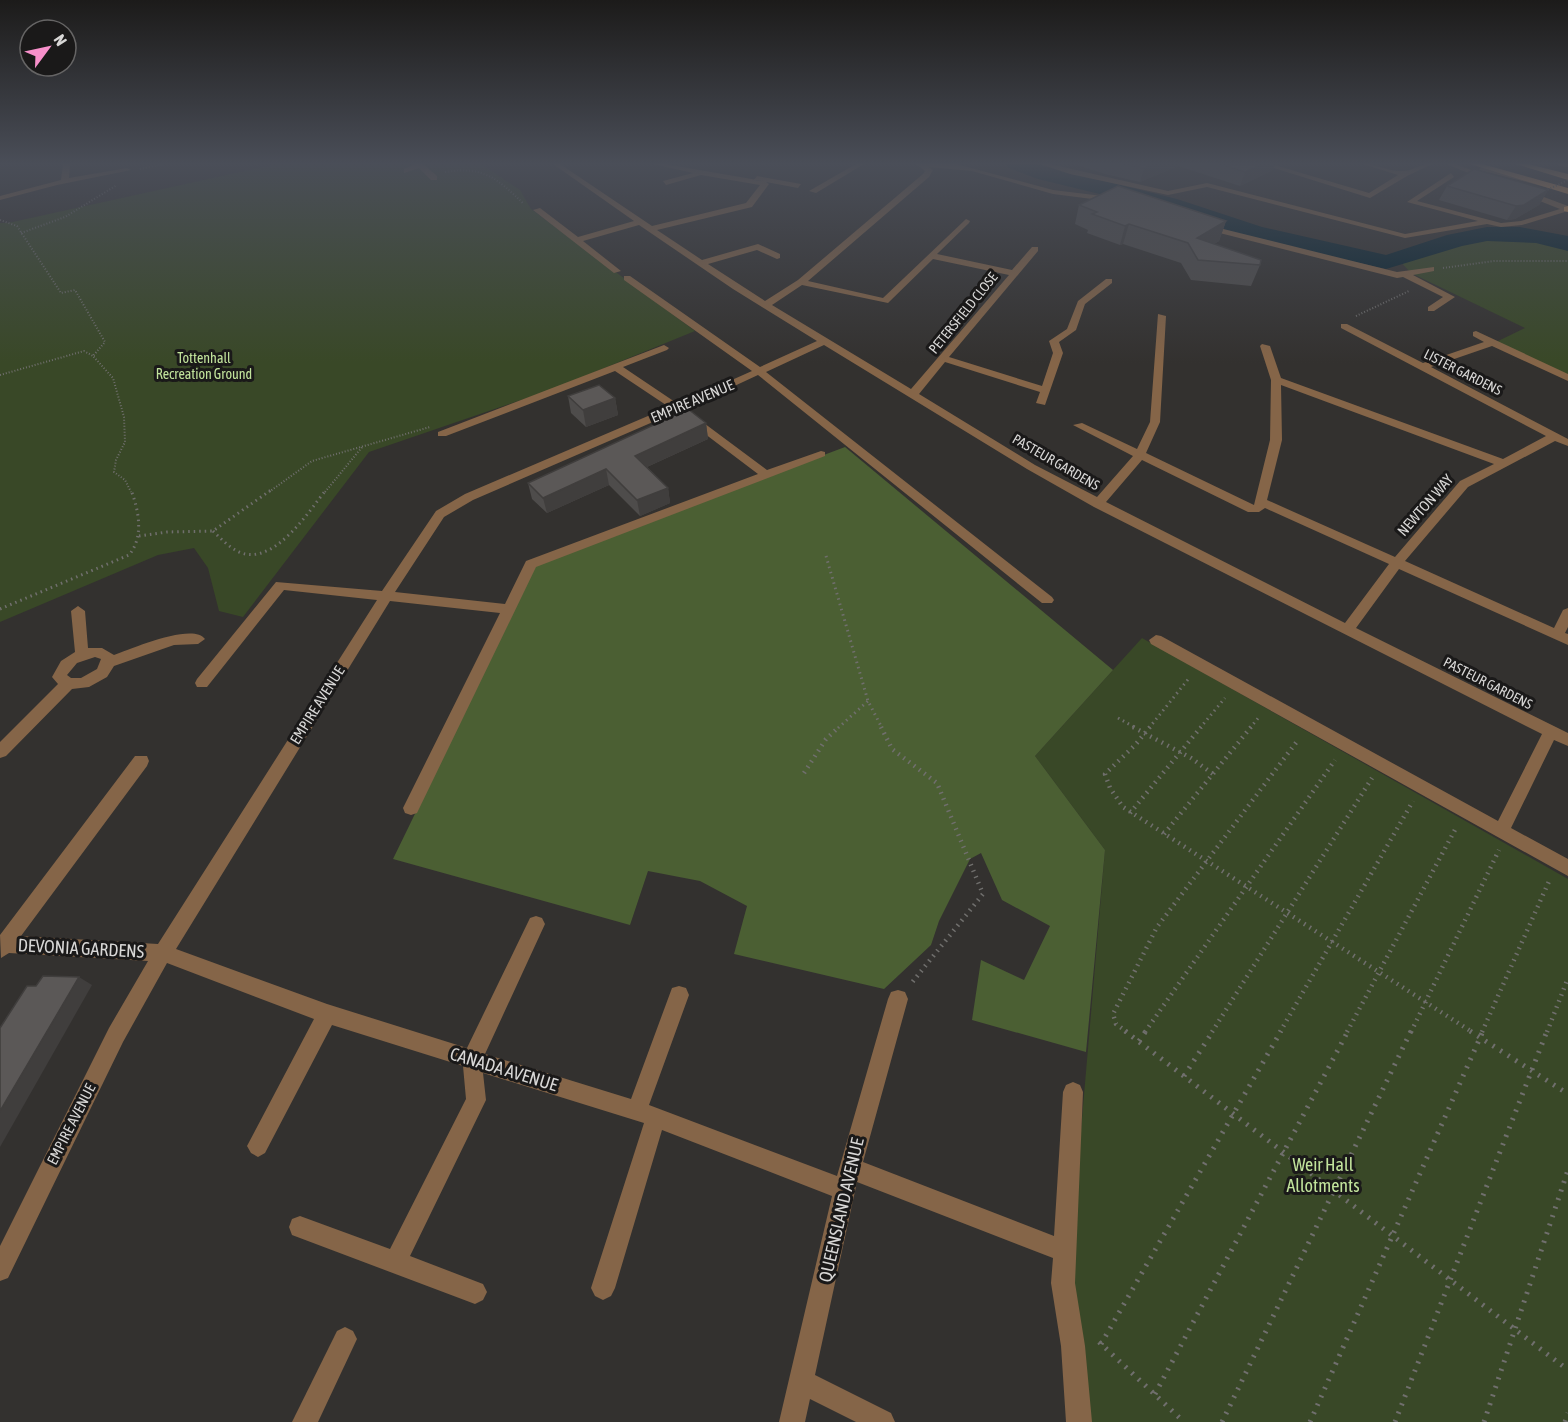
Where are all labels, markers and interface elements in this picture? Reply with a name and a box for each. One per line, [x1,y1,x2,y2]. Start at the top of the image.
north arrow [18,18,78,78]
text: N [50,31,71,49]
street label: PETERSFIELD CLOSE [925,269,1001,357]
street label: LISTER GARDENS [1421,346,1505,399]
park label: Tottenhall Recreation Ground [156,350,252,382]
street label: EMPIRE AVENUE [648,376,737,426]
street label: PASTEUR GARDENS [1010,431,1102,493]
street label: NEWTON WAY [1394,471,1457,539]
street label: PASTEUR GARDENS [1441,654,1535,712]
street label: EMPIRE AVENUE [286,662,348,747]
street label: DEVONIA GARDENS [17,934,145,962]
street label: CANADA AVENUE [448,1043,561,1095]
street label: EMPIRE AVENUE [43,1080,99,1167]
street label: QUEENSLAND AVENUE [814,1135,868,1284]
park label: Weir Hall Allotments [1286,1154,1360,1196]

